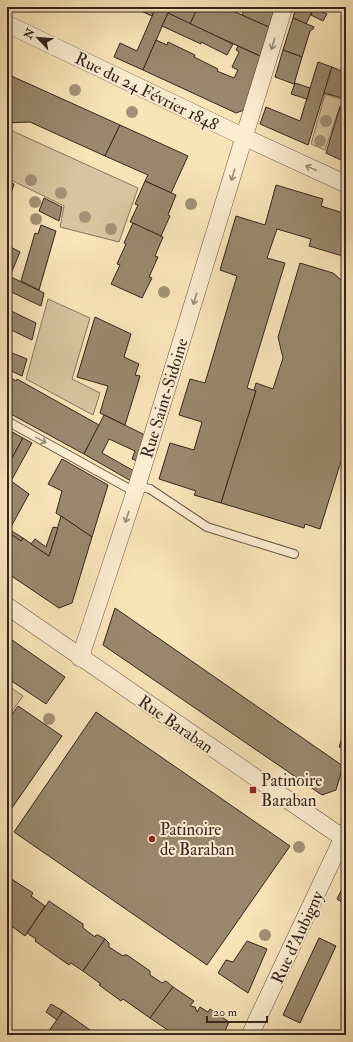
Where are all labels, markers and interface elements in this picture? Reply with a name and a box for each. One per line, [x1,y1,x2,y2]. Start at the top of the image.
north arrow [18,18,58,58]
text: N [21,26,38,42]
one-way arrow [269,38,276,51]
street label: Rue du 24 Février 1848 [72,48,222,135]
one-way arrow [305,164,317,171]
one-way arrow [229,168,236,181]
one-way arrow [191,292,198,305]
street label: Rue Saint-Sidoine [136,336,193,461]
one-way arrow [35,436,47,444]
one-way arrow [123,510,130,523]
street label: Rue Baraban [134,691,218,758]
place label: Patinoire Baraban [261,770,322,811]
marker: Patinoire Baraban [248,785,258,795]
place label: Patinoire de Baraban [160,819,235,860]
marker: Patinoire de Baraban [147,834,157,844]
street label: Rue d'Aubigny [267,887,329,988]
scale bar [207,998,267,1024]
text: 20 m [213,1005,238,1020]

